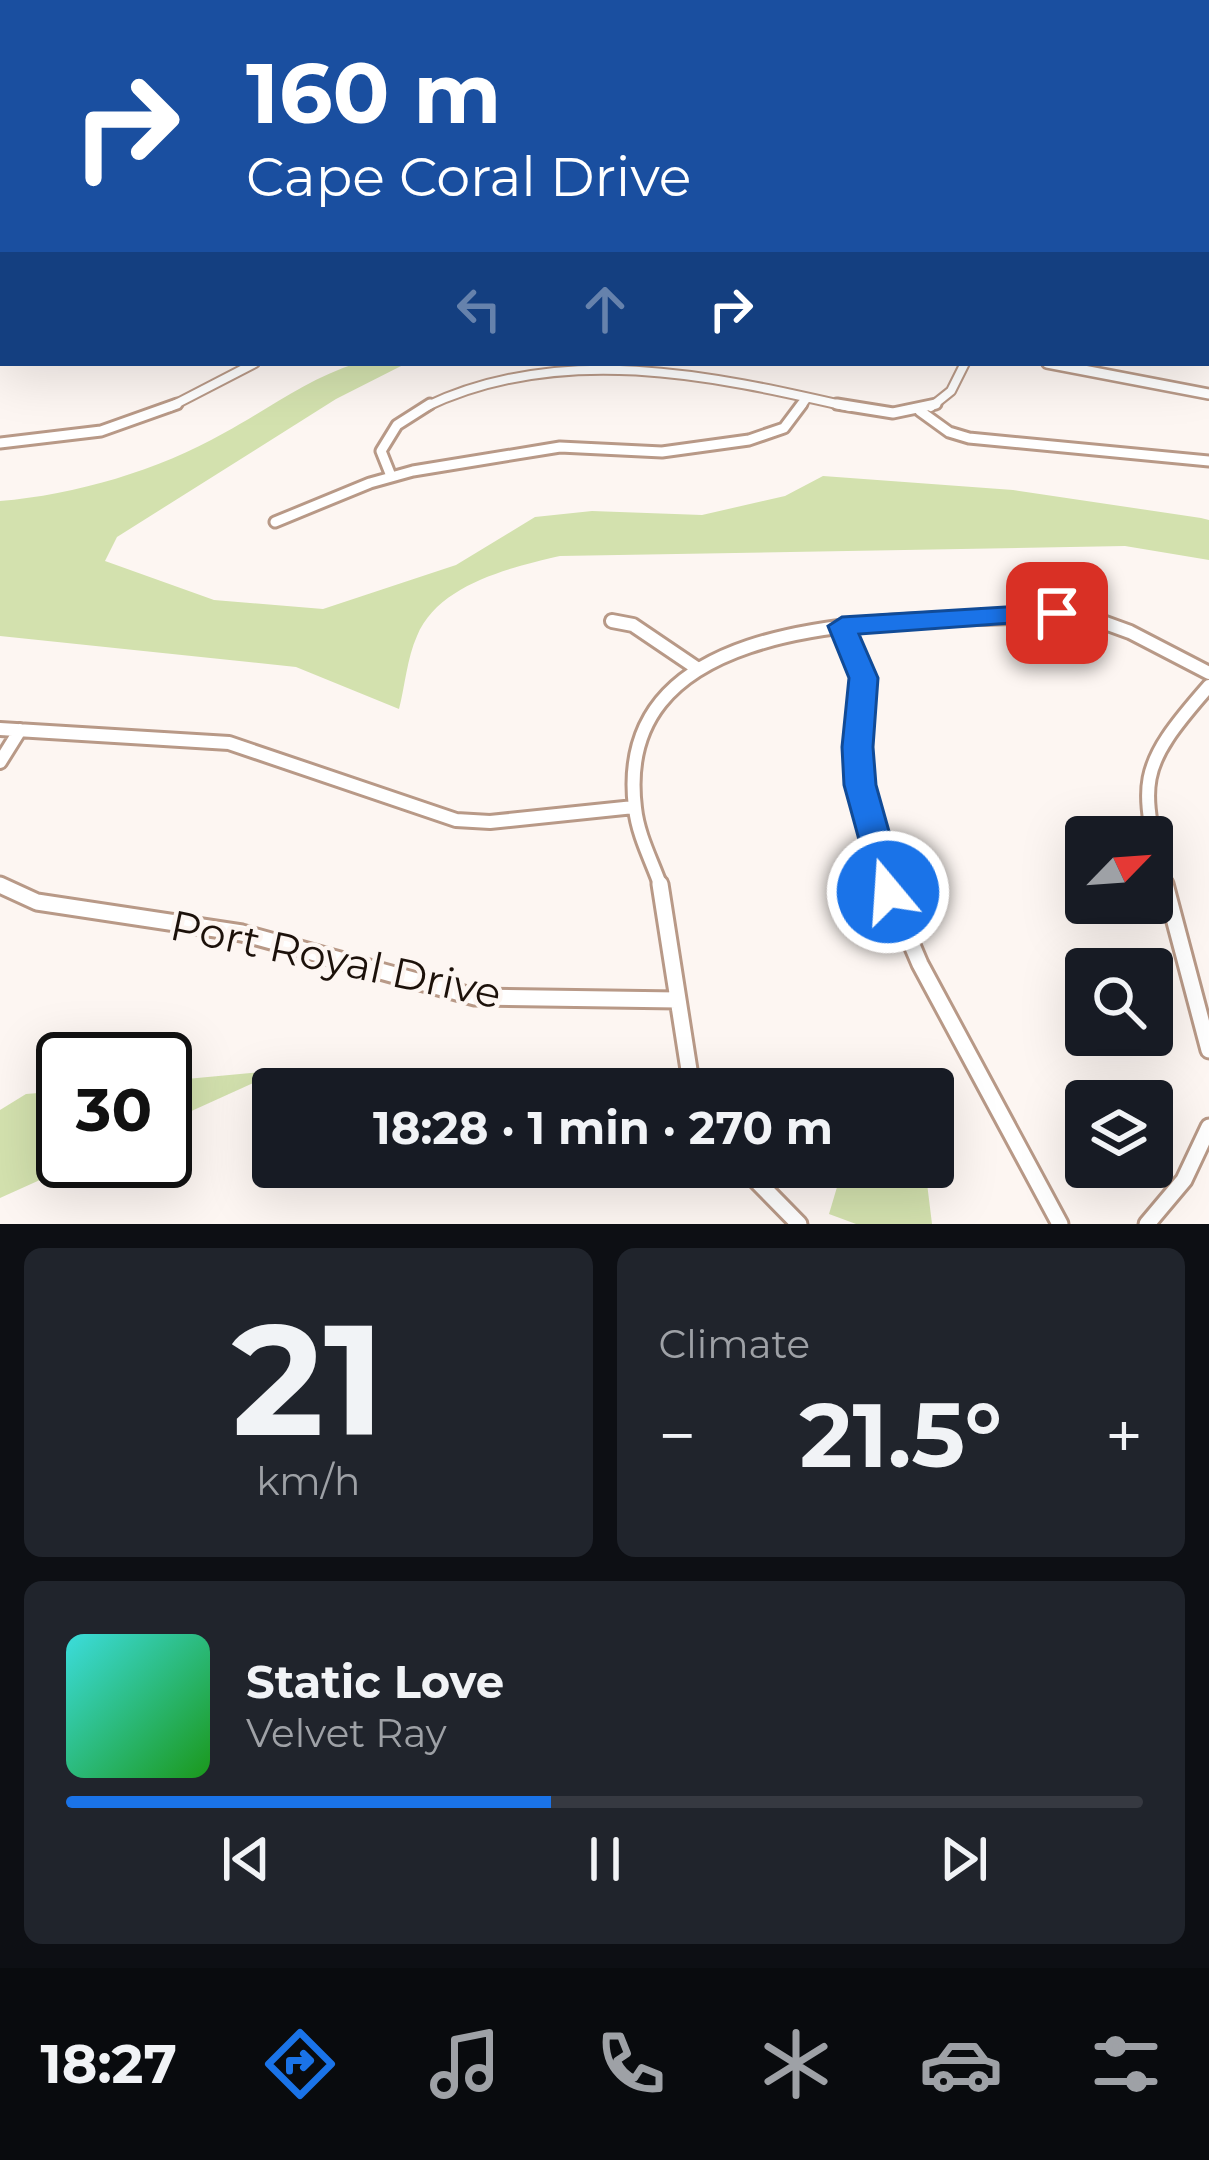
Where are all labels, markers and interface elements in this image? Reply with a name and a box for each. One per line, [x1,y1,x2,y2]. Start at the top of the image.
text: 160 m [246,42,501,144]
icon: right [48,48,204,204]
text: Cape Coral Drive [246,144,691,210]
icon: left [446,276,512,342]
icon: ahead [572,276,638,342]
icon: right [698,276,764,342]
pin [1006,562,1108,664]
icon: arrive [1024,580,1090,646]
north arrow [1065,816,1173,924]
map controls [1065,816,1173,1188]
position arrow [825,829,951,955]
street label: Port Royal Drive [166,899,506,1019]
button: search [1065,948,1173,1056]
speed limit sign: 30 [36,1032,192,1188]
button: layers [1065,1080,1173,1188]
text: 18:28 · 1 min · 270 m [373,1100,833,1155]
text: 21 [232,1284,385,1474]
text: Climate [659,1320,810,1368]
text: 21.5° [799,1380,1002,1490]
text: − [659,1395,696,1476]
text: + [1105,1395,1143,1476]
text: km/h [256,1457,360,1505]
text: Static Love [246,1654,504,1709]
text: Velvet Ray [246,1709,447,1757]
icon: previous [213,1826,279,1892]
icon: pause [572,1826,638,1892]
icon: next [931,1826,997,1892]
icon: directions [258,2022,342,2106]
icon: music [423,2022,507,2106]
icon: phone [589,2022,673,2106]
icon: climate [754,2022,838,2106]
icon: car [919,2022,1003,2106]
icon: filters [1084,2022,1168,2106]
text: 18:27 [41,2031,177,2097]

